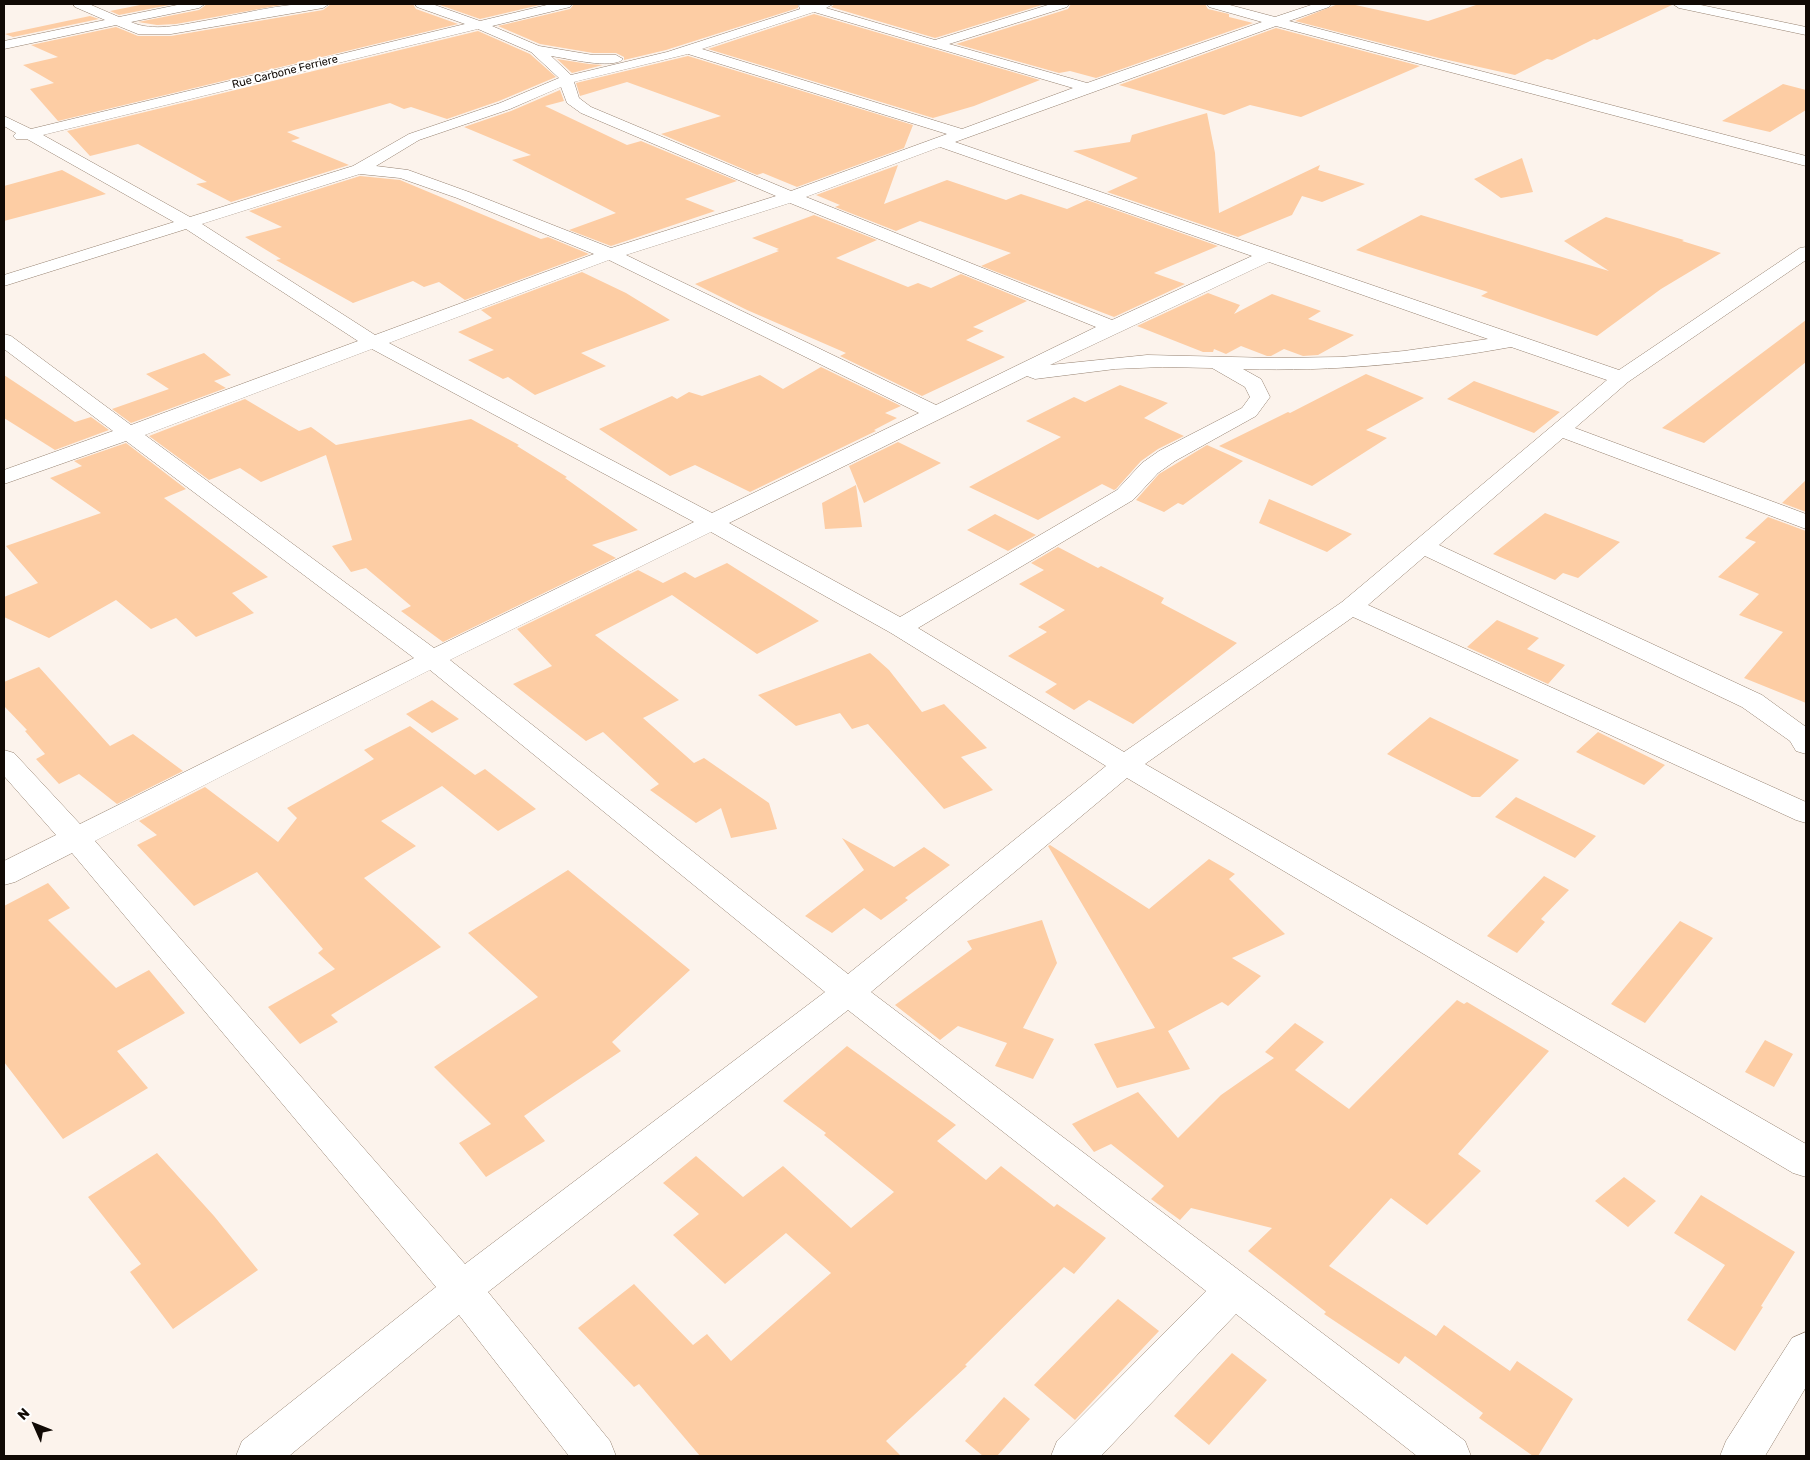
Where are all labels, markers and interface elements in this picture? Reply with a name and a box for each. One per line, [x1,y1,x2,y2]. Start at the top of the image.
street label: Rue Carbone Ferriere [231,52,339,92]
north arrow [10,1400,60,1450]
text: N [14,1405,33,1424]

